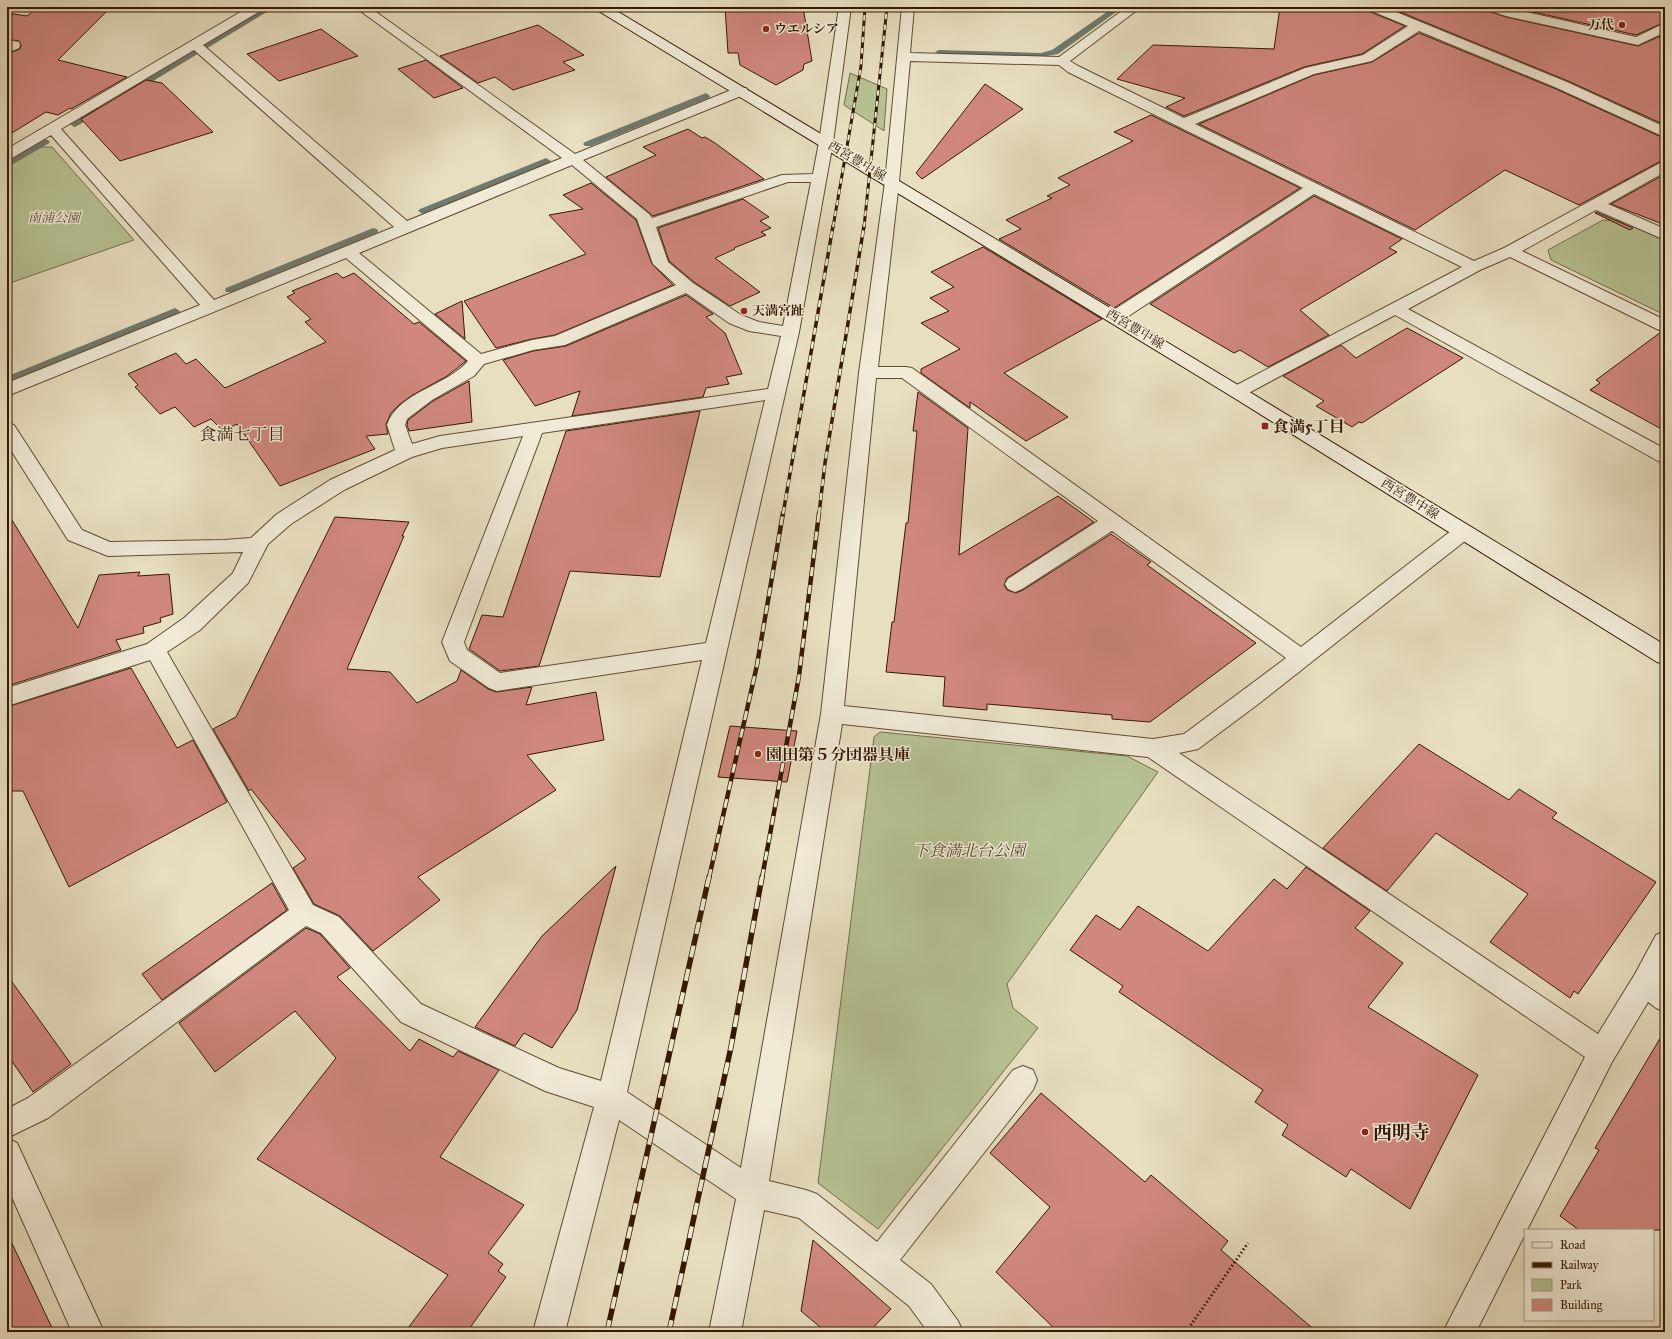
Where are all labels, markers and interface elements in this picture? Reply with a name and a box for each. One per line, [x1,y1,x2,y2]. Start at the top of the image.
place label: 万代 [1588,17,1614,33]
marker: 万代 [1617,20,1627,30]
place label: ウエルシア [774,21,839,37]
marker: ウエルシア [761,24,771,34]
street label: 西宮豊中線 [825,137,889,185]
park label: 南浦公園 [28,210,82,226]
place label: 天満宮趾 [752,303,804,319]
street label: 西宮豊中線 [1103,305,1167,353]
marker: 天満宮趾 [739,306,749,316]
place label: 食満5丁目 [1273,417,1344,436]
marker: 食満5丁目 [1260,421,1270,431]
district label: 食満七丁目 [200,424,285,445]
street label: 西宮豊中線 [1378,475,1442,523]
place label: 園田第５分団器具庫 [766,745,910,764]
marker: 園田第５分団器具庫 [753,749,763,759]
park label: 下食満北台公園 [913,841,1028,860]
place label: 西明寺 [1373,1121,1430,1144]
marker: 西明寺 [1360,1127,1370,1137]
legend [1524,1229,1654,1321]
text: Road [1560,1238,1586,1252]
text: Railway [1560,1258,1599,1272]
text: Park [1560,1278,1582,1292]
text: Building [1560,1298,1603,1313]

